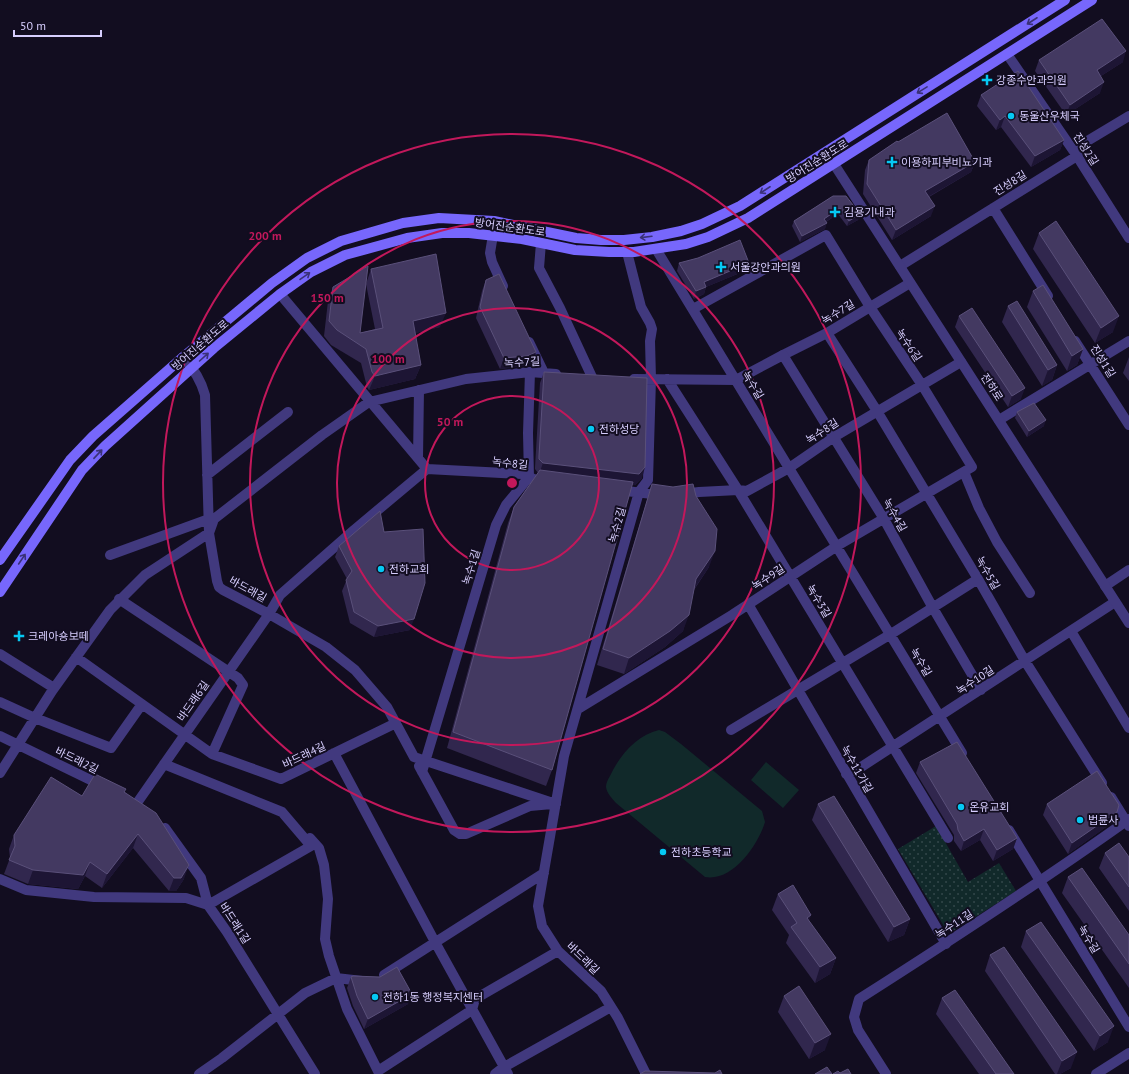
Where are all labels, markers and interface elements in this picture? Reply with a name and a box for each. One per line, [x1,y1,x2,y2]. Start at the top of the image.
scale bar [14,12,101,38]
one-way arrow [1027,17,1038,25]
text: 50 m [20,18,46,33]
place label: 강종수안과의원 [996,73,1067,87]
marker: 강종수안과의원 [981,74,993,86]
one-way arrow [916,87,928,95]
place label: 동울산우체국 [1019,109,1080,123]
marker: 동울산우체국 [1006,111,1016,121]
street label: 진성2길 [1070,130,1102,168]
street label: 방어진순환도로 [783,136,851,186]
place label: 이용하피부비뇨기과 [901,155,992,169]
marker: 이용하피부비뇨기과 [886,156,898,168]
street label: 진성8길 [991,167,1029,199]
one-way arrow [759,186,771,194]
place label: 김용기내과 [844,205,895,219]
marker: 김용기내과 [829,206,841,218]
street label: 방어진순환도로 [474,215,546,239]
text: 200 m [248,228,282,243]
one-way arrow [640,234,653,241]
place label: 서울강안과의원 [730,260,801,274]
marker: 서울강안과의원 [715,261,727,273]
one-way arrow [300,272,311,280]
text: 150 m [310,290,344,305]
street label: 녹수7길 [819,297,857,327]
street label: 방어진순환도로 [169,316,231,374]
street label: 녹수6길 [893,326,925,364]
street label: 진성1길 [1087,342,1119,380]
text: 100 m [371,351,405,366]
one-way arrow [199,352,209,362]
street label: 녹수7길 [503,354,541,370]
street label: 녹수길 [739,368,767,402]
street label: 전하로 [978,370,1006,404]
text: 50 m [437,414,463,429]
street label: 녹수8길 [803,415,841,447]
place label: 전하성당 [599,422,639,436]
marker: 전하성당 [586,424,596,434]
one-way arrow [93,449,102,459]
street label: 녹수8길 [491,454,529,472]
centre of rings [505,476,519,490]
street label: 녹수4길 [880,496,910,534]
street label: 녹수2길 [605,506,629,544]
street label: 녹수1길 [459,548,483,586]
one-way arrow [18,554,26,565]
street label: 녹수5길 [973,554,1003,592]
street label: 녹수9길 [749,561,787,593]
place label: 전하교회 [389,562,429,576]
marker: 전하교회 [376,564,386,574]
street label: 바드래길 [227,573,269,605]
street label: 녹수3길 [804,582,834,620]
place label: 크레아숑보떼 [28,629,89,643]
marker: 크레아숑보떼 [13,630,25,642]
street label: 녹수길 [907,645,935,679]
street label: 녹수10길 [953,663,997,697]
street label: 바드래6길 [174,678,212,724]
street label: 바드래4길 [280,739,328,771]
street label: 녹수11가길 [838,743,876,795]
street label: 바드래2길 [53,744,101,776]
place label: 온유교회 [969,800,1009,814]
marker: 온유교회 [956,802,966,812]
place label: 법륜사 [1088,813,1118,827]
marker: 법륜사 [1075,815,1085,825]
place label: 전하초등학교 [671,845,732,859]
marker: 전하초등학교 [658,847,668,857]
street label: 바드래1길 [216,900,254,946]
street label: 녹수11길 [932,907,976,941]
street label: 녹수길 [1075,922,1103,956]
street label: 바드래길 [564,939,602,977]
place label: 전하1동 행정복지센터 [383,990,483,1004]
marker: 전하1동 행정복지센터 [370,992,380,1002]

